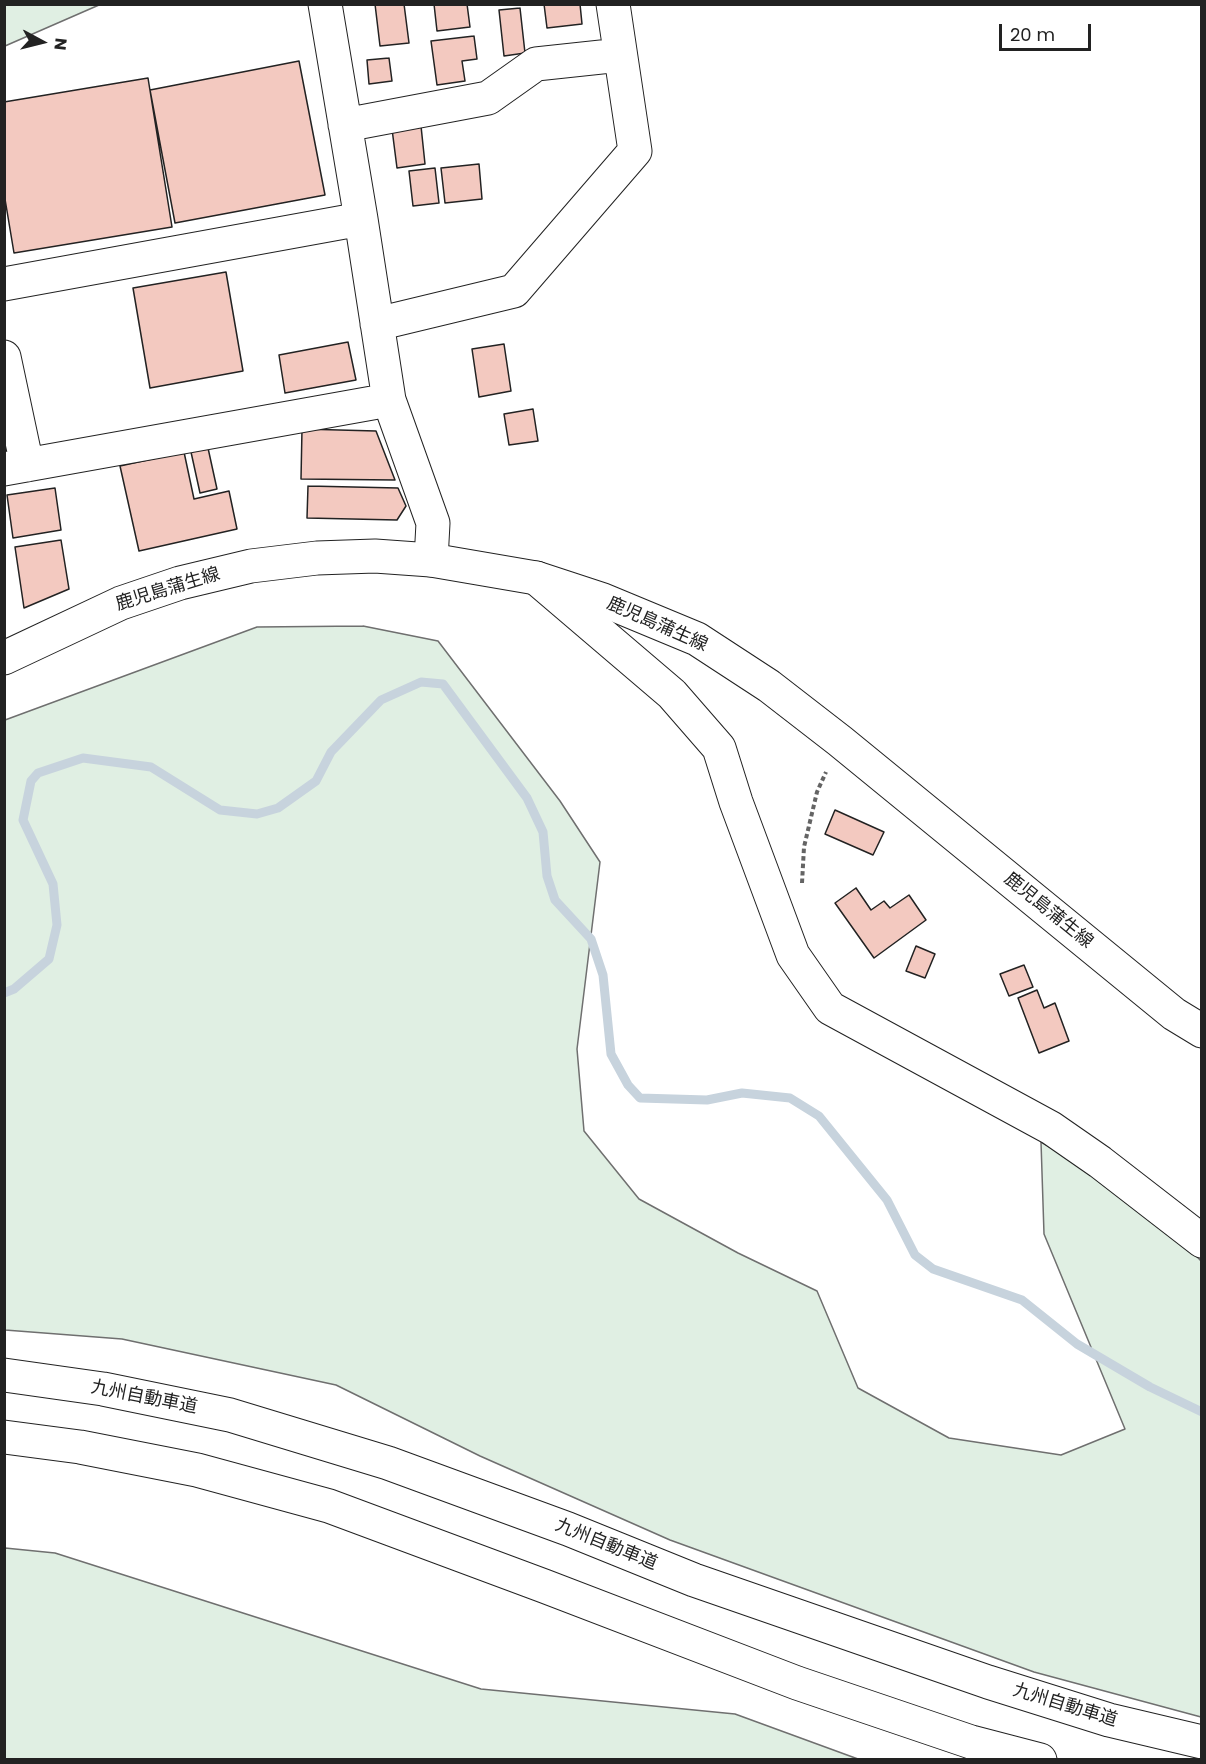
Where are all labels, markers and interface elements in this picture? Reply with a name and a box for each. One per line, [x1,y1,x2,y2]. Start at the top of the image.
north arrow [12,12,72,72]
scale bar [1002,12,1094,50]
text: 20 m [1010,22,1055,47]
text: N [48,37,73,52]
street label: 鹿児島蒲生線 [113,564,223,616]
street label: 鹿児島蒲生線 [603,593,711,657]
street label: 鹿児島蒲生線 [999,869,1097,953]
street label: 九州自動車道 [89,1377,199,1419]
street label: 九州自動車道 [552,1515,660,1575]
street label: 九州自動車道 [1010,1680,1120,1732]

